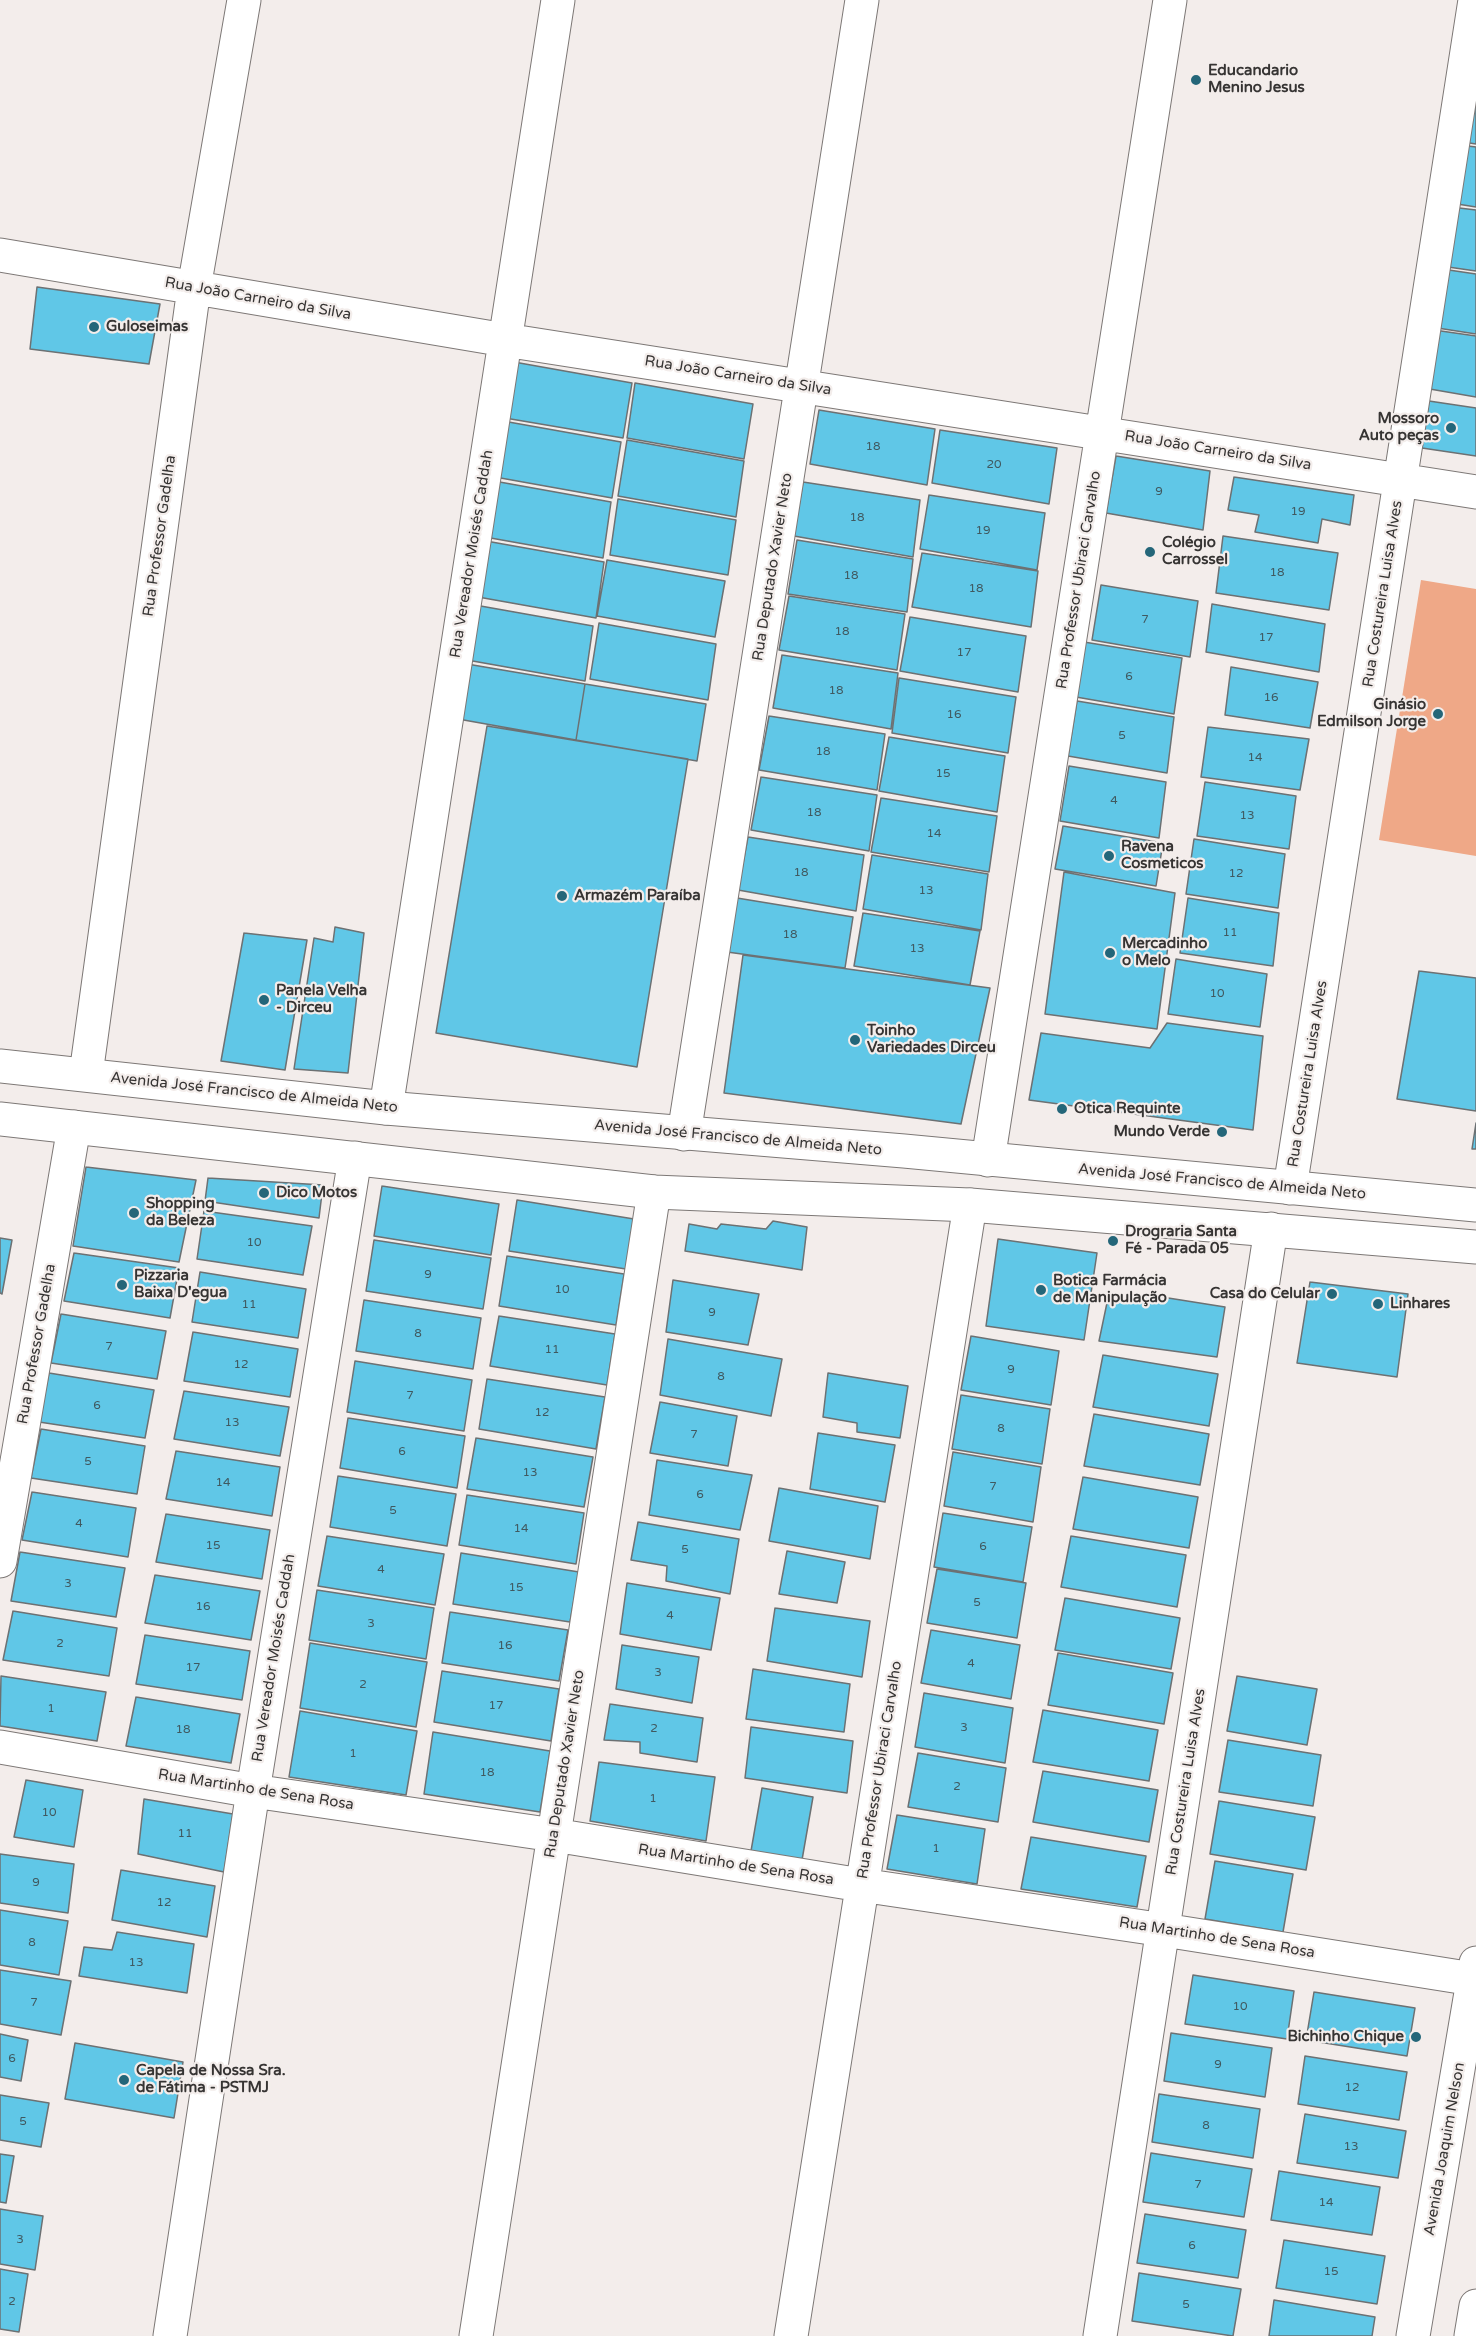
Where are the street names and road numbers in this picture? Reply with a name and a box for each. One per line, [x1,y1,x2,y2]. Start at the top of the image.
street label: Rua João Carneiro da Silva [163,274,353,324]
street label: Rua João Carneiro da Silva [643,352,833,400]
street label: Rua João Carneiro da Silva [1123,427,1313,475]
street label: Rua Vereador Moisés Caddah [447,449,497,659]
street label: Rua Professor Gadelha [140,454,180,618]
street label: Rua Professor Ubiraci Carvalho [1053,470,1105,690]
street label: Rua Deputado Xavier Neto [749,472,797,662]
street label: Rua Costureira Luisa Alves [1359,499,1407,689]
street label: Rua Costureira Luisa Alves [1284,979,1332,1169]
street label: Avenida José Francisco de Almeida Neto [109,1069,399,1117]
street label: Avenida José Francisco de Almeida Neto [593,1116,883,1160]
street label: Avenida José Francisco de Almeida Neto [1077,1160,1367,1204]
street label: Rua Professor Gadelha [14,1262,60,1426]
street label: Rua Vereador Moisés Caddah [249,1553,299,1763]
street label: Rua Professor Ubiraci Carvalho [854,1660,906,1880]
street label: Rua Deputado Xavier Neto [541,1669,589,1859]
street label: Rua Costureira Luisa Alves [1162,1687,1210,1877]
street label: Rua Martinho de Sena Rosa [157,1766,355,1814]
street label: Rua Martinho de Sena Rosa [637,1841,835,1889]
street label: Rua Martinho de Sena Rosa [1118,1914,1316,1962]
street label: Avenida Joaquim Nelson [1421,2061,1469,2237]

